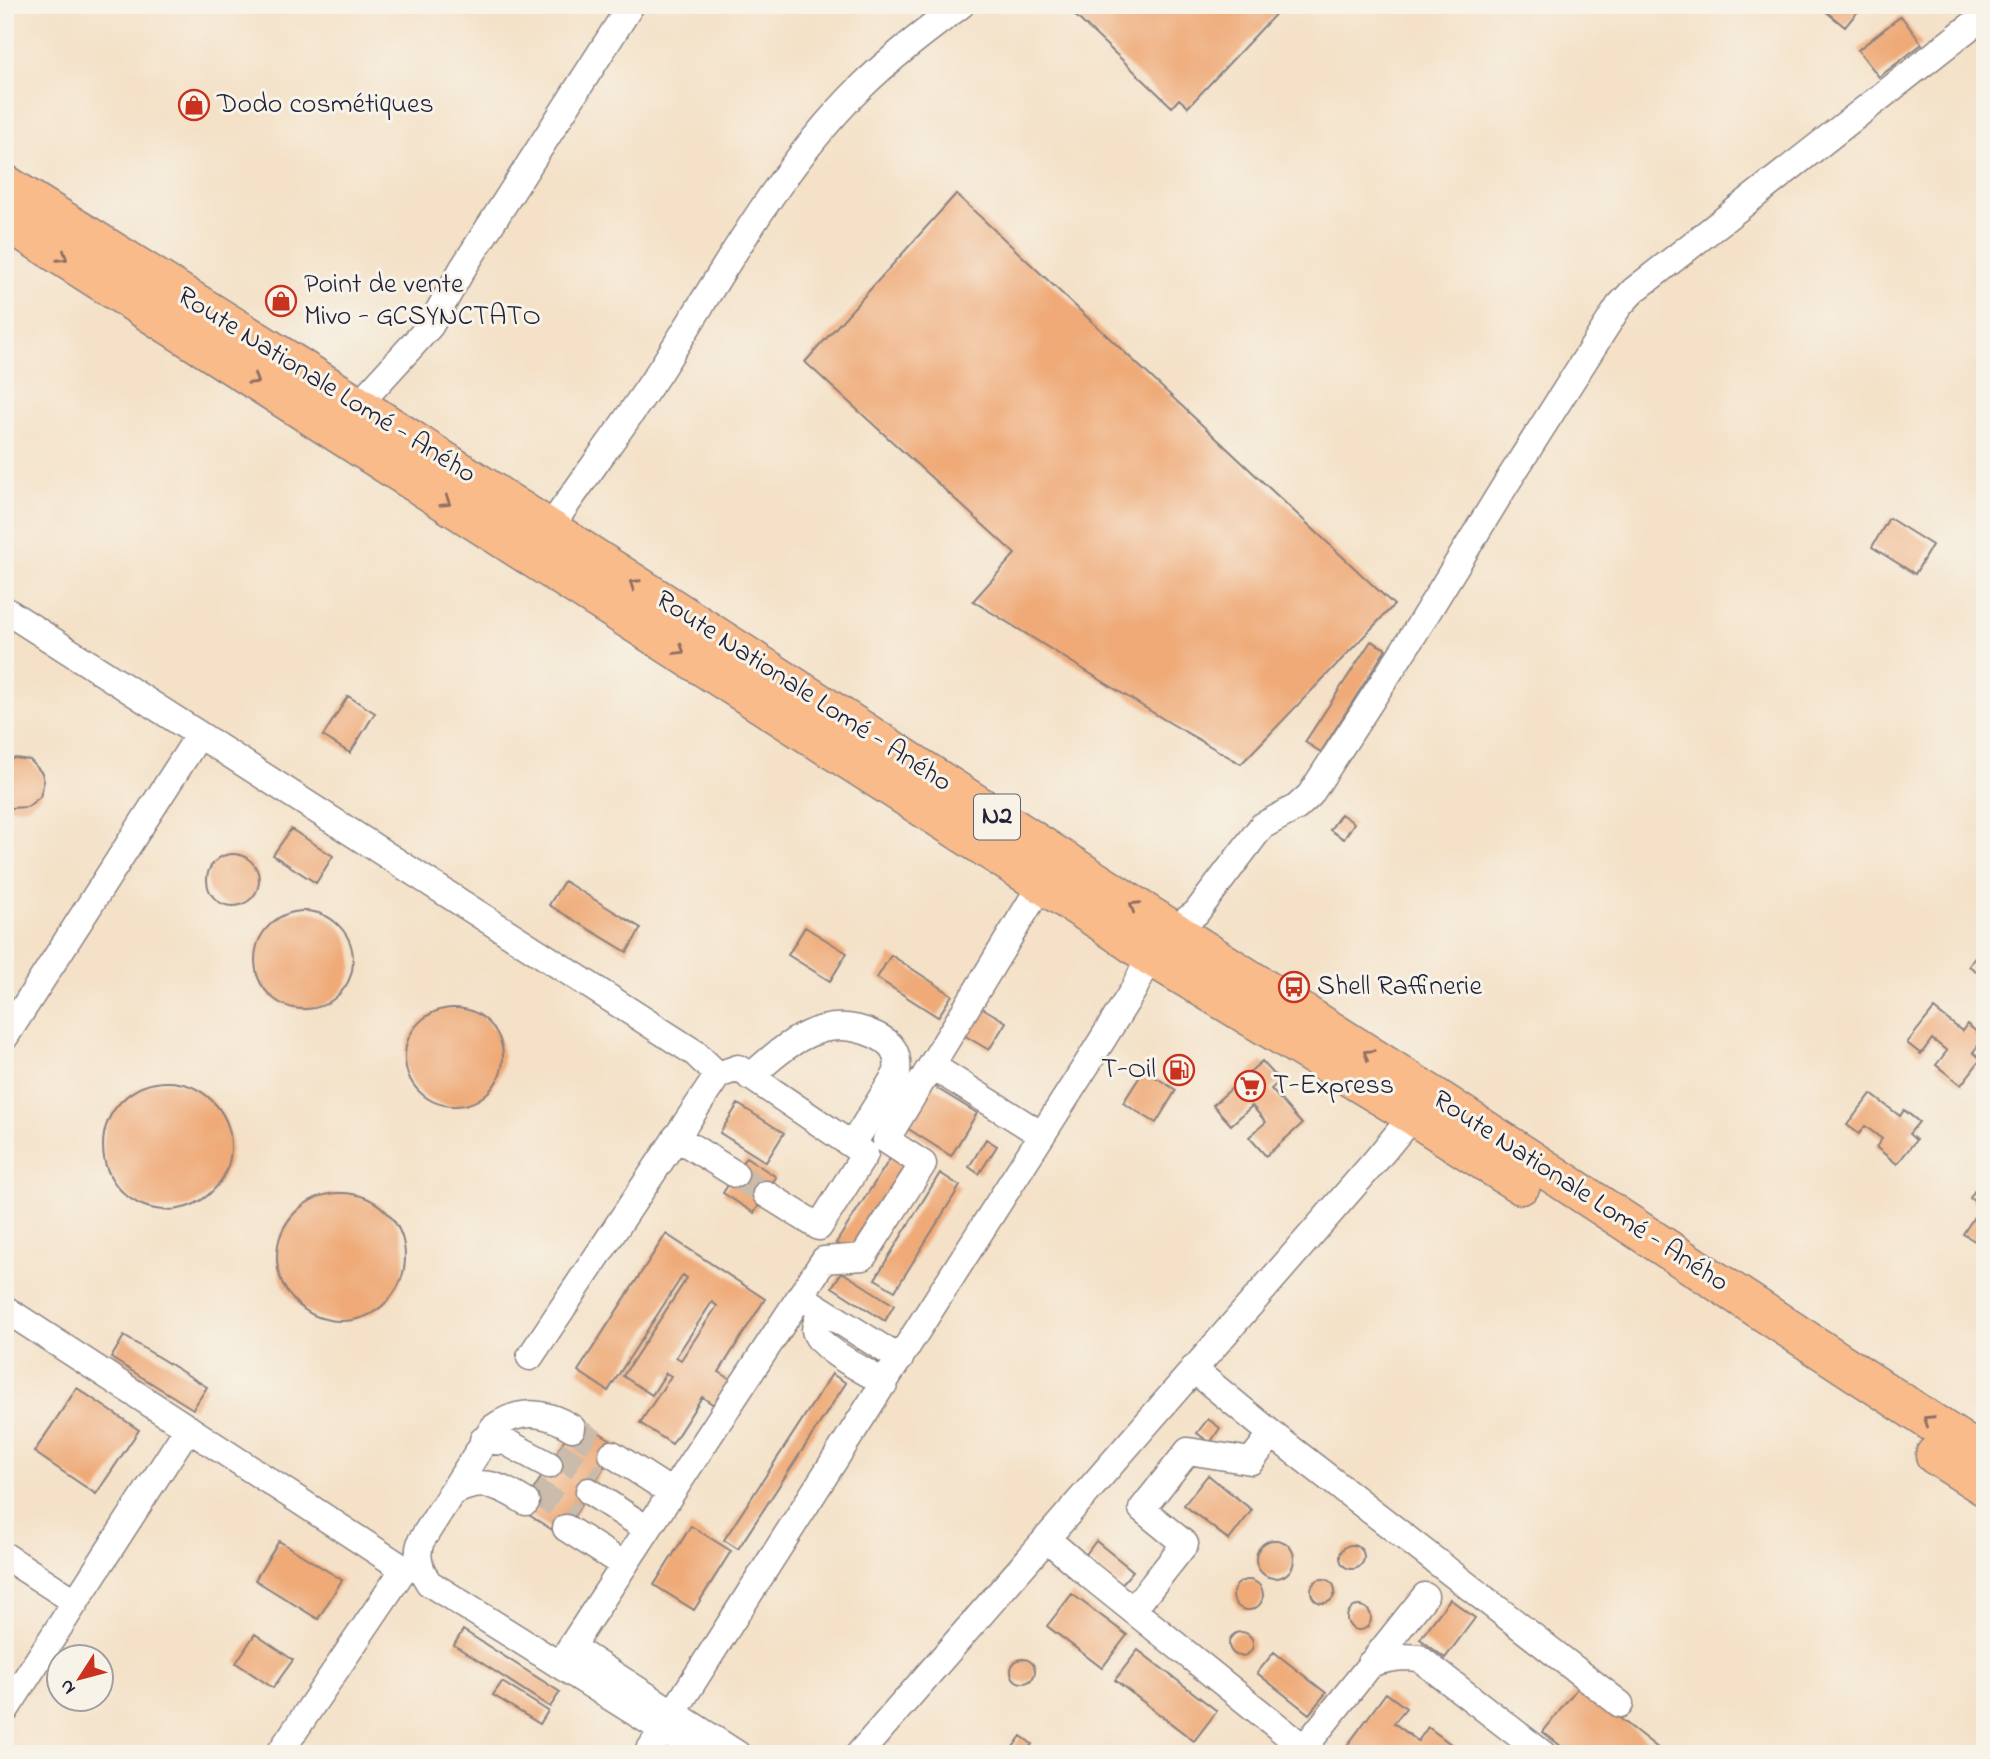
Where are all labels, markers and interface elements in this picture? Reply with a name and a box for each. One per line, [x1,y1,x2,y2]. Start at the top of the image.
place label: Dodo cosmétiques [216,85,434,126]
shop icon: Dodo cosmétiques [177,88,211,122]
one-way arrow [55,249,68,262]
place label: Point de vente Mivo - GCSYNCTATO [304,265,541,338]
street label: Route Nationale Lomé - Aného [168,277,484,495]
shop icon: Point de vente Mivo - GCSYNCTATO [264,284,298,318]
one-way arrow [247,371,260,384]
one-way arrow [439,493,452,506]
one-way arrow [629,579,642,592]
street label: Route Nationale Lomé - Aného [647,581,959,803]
one-way arrow [672,642,685,655]
road number: N2 [974,794,1020,839]
one-way arrow [1129,901,1142,914]
place label: Shell Raffinerie [1317,967,1482,1008]
bus stop icon: Shell Raffinerie [1277,970,1311,1004]
place label: T-Oil [1101,1050,1156,1091]
one-way arrow [1362,1050,1375,1063]
fuel station icon: T-Oil [1162,1053,1196,1087]
place label: T-Express [1273,1066,1394,1107]
supermarket icon: T-Express [1233,1069,1267,1103]
street label: Route Nationale Lomé - Aného [1424,1081,1736,1303]
one-way arrow [1922,1415,1935,1428]
north arrow [46,1644,116,1714]
text: N [53,1673,83,1700]

